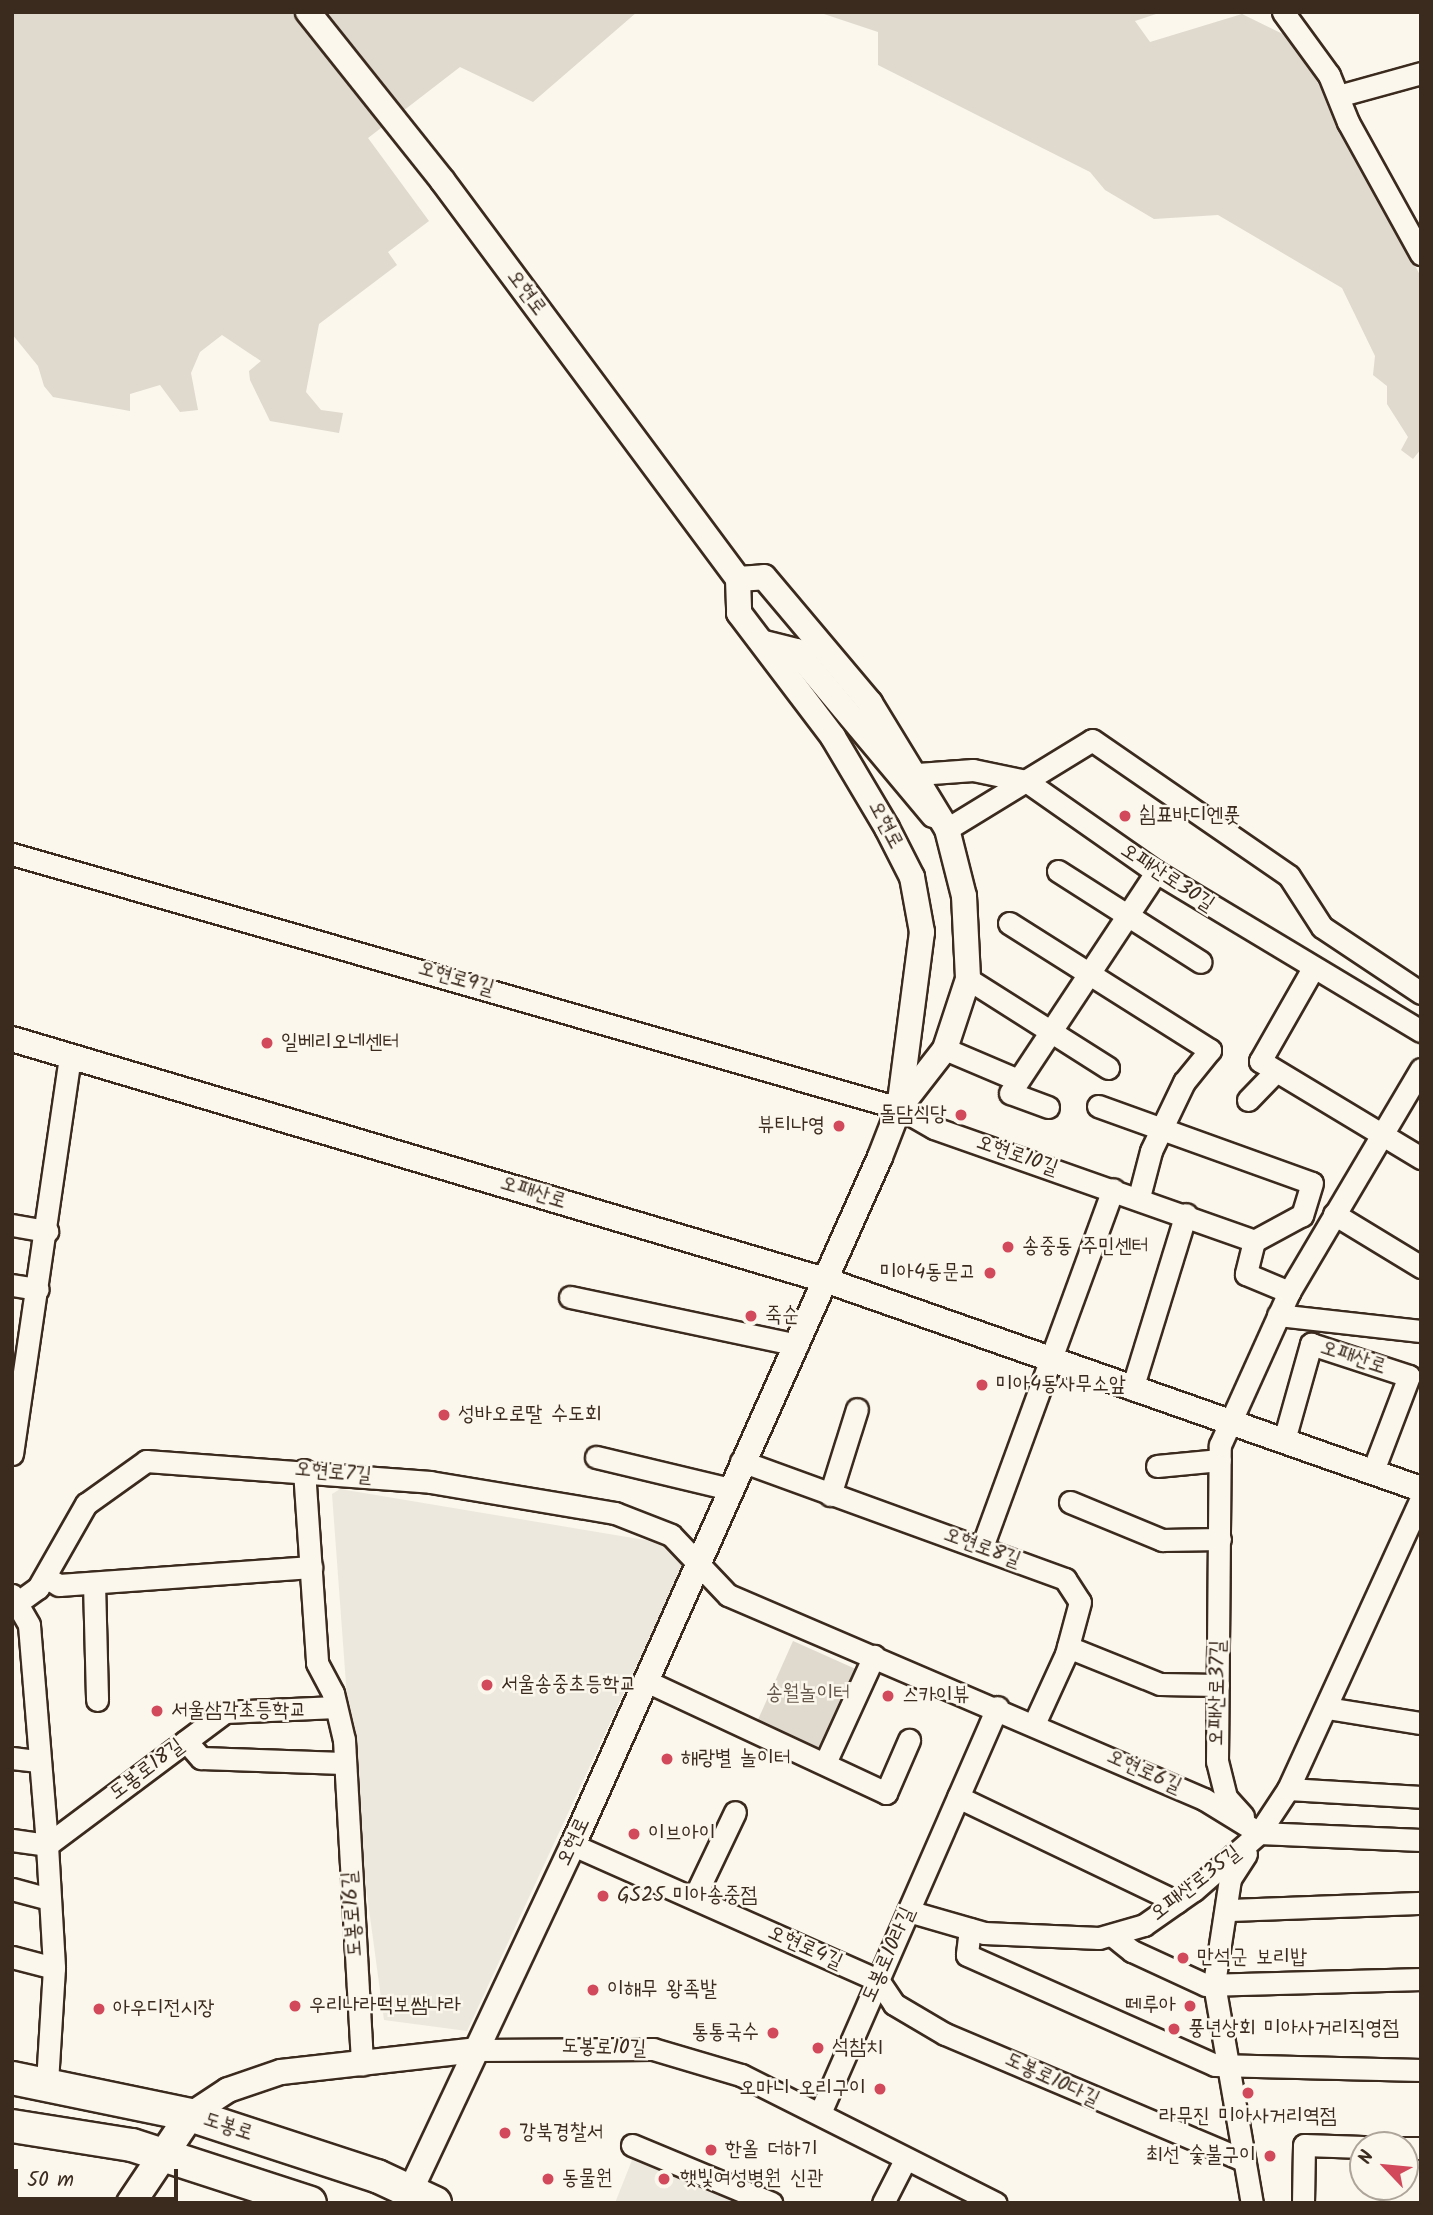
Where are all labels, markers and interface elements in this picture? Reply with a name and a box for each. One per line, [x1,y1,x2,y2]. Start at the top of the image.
street label: 오현로 [501,265,551,321]
street label: 오현로 [862,797,908,853]
place label: 쉼표바디엔풋 [1139,803,1240,829]
marker: 쉼표바디엔풋 [1117,808,1133,824]
street label: 오패산로30길 [1115,838,1219,918]
street label: 오현로9길 [415,956,497,1002]
place label: 일베리오네센터 [281,1030,399,1056]
marker: 일베리오네센터 [259,1035,275,1051]
place label: 돌담식당 [879,1102,947,1128]
marker: 돌담식당 [953,1107,969,1123]
place label: 뷰티나영 [757,1113,825,1139]
marker: 뷰티나영 [831,1118,847,1134]
street label: 오현로10길 [973,1130,1061,1182]
street label: 오패산로 [497,1171,569,1215]
place label: 송중동 주민센터 [1022,1234,1149,1260]
marker: 송중동 주민센터 [1000,1239,1016,1255]
place label: 미아4동문고 [880,1260,976,1286]
marker: 미아4동문고 [982,1265,998,1281]
place label: 죽순 [765,1303,799,1329]
marker: 죽순 [743,1308,759,1324]
street label: 오패산로 [1317,1336,1389,1380]
place label: 미아4동사무소앞 [996,1372,1126,1398]
marker: 미아4동사무소앞 [974,1377,990,1393]
place label: 성바오로딸 수도회 [458,1402,602,1428]
marker: 성바오로딸 수도회 [436,1407,452,1423]
street label: 오현로7길 [293,1457,373,1489]
street label: 오현로8길 [940,1522,1024,1574]
street label: 오패산로37길 [1204,1640,1232,1746]
place label: 서울송중초등학교 [501,1672,636,1698]
marker: 서울송중초등학교 [479,1677,495,1693]
park label: 송월놀이터 [766,1681,850,1707]
place label: 스카이뷰 [902,1683,970,1709]
marker: 스카이뷰 [880,1688,896,1704]
place label: 서울삼각초등학교 [171,1698,306,1724]
marker: 서울삼각초등학교 [149,1703,165,1719]
street label: 도봉로18길 [105,1734,189,1806]
street label: 오현로6길 [1103,1744,1185,1800]
place label: 해랑별 놀이터 [681,1746,791,1772]
marker: 해랑별 놀이터 [659,1751,675,1767]
street label: 오현로 [552,1814,596,1870]
place label: 이브아이 [648,1821,716,1847]
marker: 이브아이 [626,1826,642,1842]
street label: 오패산로35길 [1146,1841,1246,1927]
street label: 도봉로16길 [337,1870,369,1958]
place label: GS25 미아송중점 [617,1883,757,1909]
marker: GS25 미아송중점 [595,1888,611,1904]
street label: 도봉로10라길 [857,1903,921,2007]
street label: 오현로4길 [764,1920,846,1976]
place label: 만석군 보리밥 [1197,1945,1307,1971]
marker: 만석군 보리밥 [1175,1950,1191,1966]
place label: 이해무 왕족발 [607,1977,717,2003]
marker: 이해무 왕족발 [585,1982,601,1998]
place label: 우리나라떡보쌈나라 [309,1993,461,2019]
place label: 떼루아 [1125,1993,1176,2019]
place label: 아우디전시장 [113,1996,214,2022]
marker: 우리나라떡보쌈나라 [287,1998,303,2014]
marker: 떼루아 [1182,1998,1198,2014]
marker: 아우디전시장 [91,2001,107,2017]
place label: 풍년상회 미아사거리직영점 [1188,2016,1399,2042]
place label: 통통국수 [691,2020,759,2046]
marker: 풍년상회 미아사거리직영점 [1166,2021,1182,2037]
marker: 통통국수 [765,2025,781,2041]
street label: 도봉로10길 [561,2034,647,2062]
place label: 석참치 [832,2035,883,2061]
marker: 석참치 [810,2040,826,2056]
street label: 도봉로10다길 [1001,2047,1103,2113]
place label: 오마니 오리구이 [739,2076,866,2102]
marker: 오마니 오리구이 [872,2081,888,2097]
marker: 라무진 미아사거리역점 [1240,2085,1256,2101]
place label: 라무진 미아사거리역점 [1159,2104,1337,2130]
street label: 도봉로 [200,2107,256,2147]
place label: 강북경찰서 [519,2120,603,2146]
marker: 강북경찰서 [497,2125,513,2141]
north arrow [1349,2131,1419,2201]
place label: 한올 더하기 [725,2137,818,2163]
marker: 한올 더하기 [703,2142,719,2158]
place label: 최선 숯불구이 [1146,2143,1256,2169]
text: N [1351,2146,1383,2170]
marker: 최선 숯불구이 [1262,2148,1278,2164]
scale bar [18,2156,182,2200]
text: 50 m [27,2164,74,2197]
place label: 동물원 [562,2166,613,2192]
place label: 햇빛여성병원 신관 [680,2166,824,2192]
marker: 햇빛여성병원 신관 [654,2169,674,2189]
marker: 동물원 [540,2171,556,2187]

